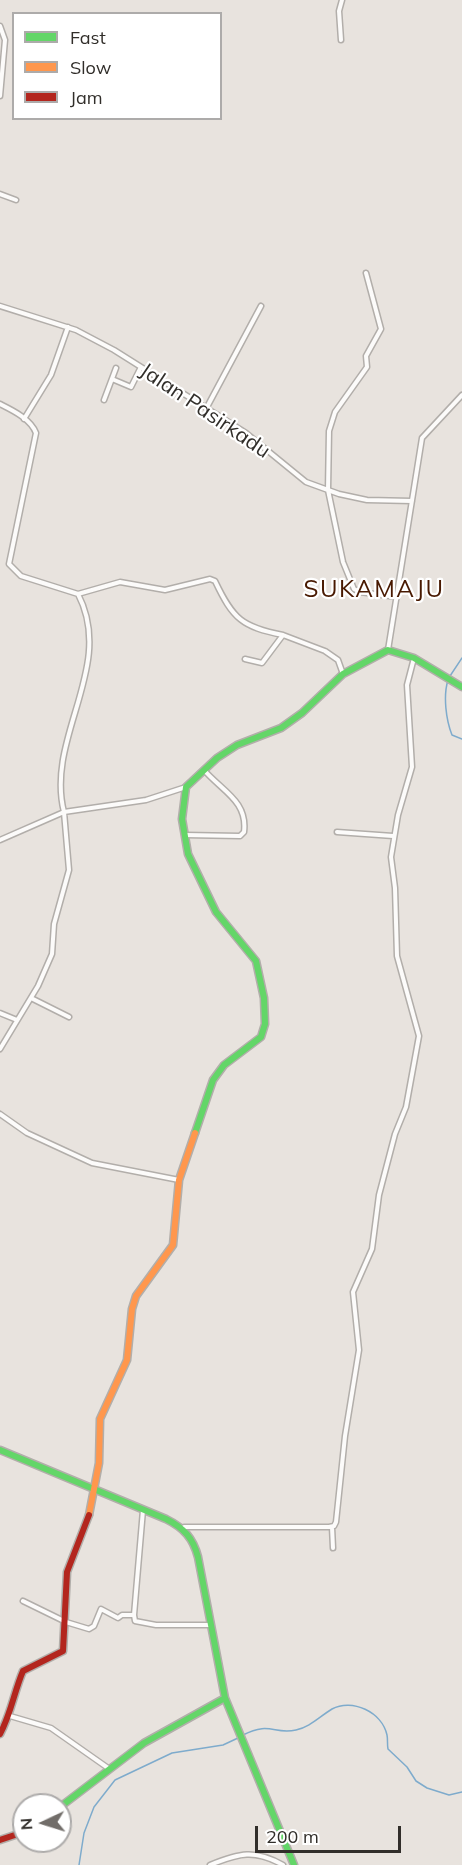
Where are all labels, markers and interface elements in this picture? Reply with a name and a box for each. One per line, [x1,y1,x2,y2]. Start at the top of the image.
legend [12,12,222,120]
text: Fast [70,26,106,49]
text: Slow [70,56,111,79]
text: Jam [70,86,103,109]
street label: Jalan Pasirkadu [135,358,275,464]
district label: SUKAMAJU [304,576,444,604]
north arrow [12,1793,72,1853]
scale bar [258,1814,404,1852]
text: N [16,1817,36,1831]
text: 200 m [266,1825,319,1848]

